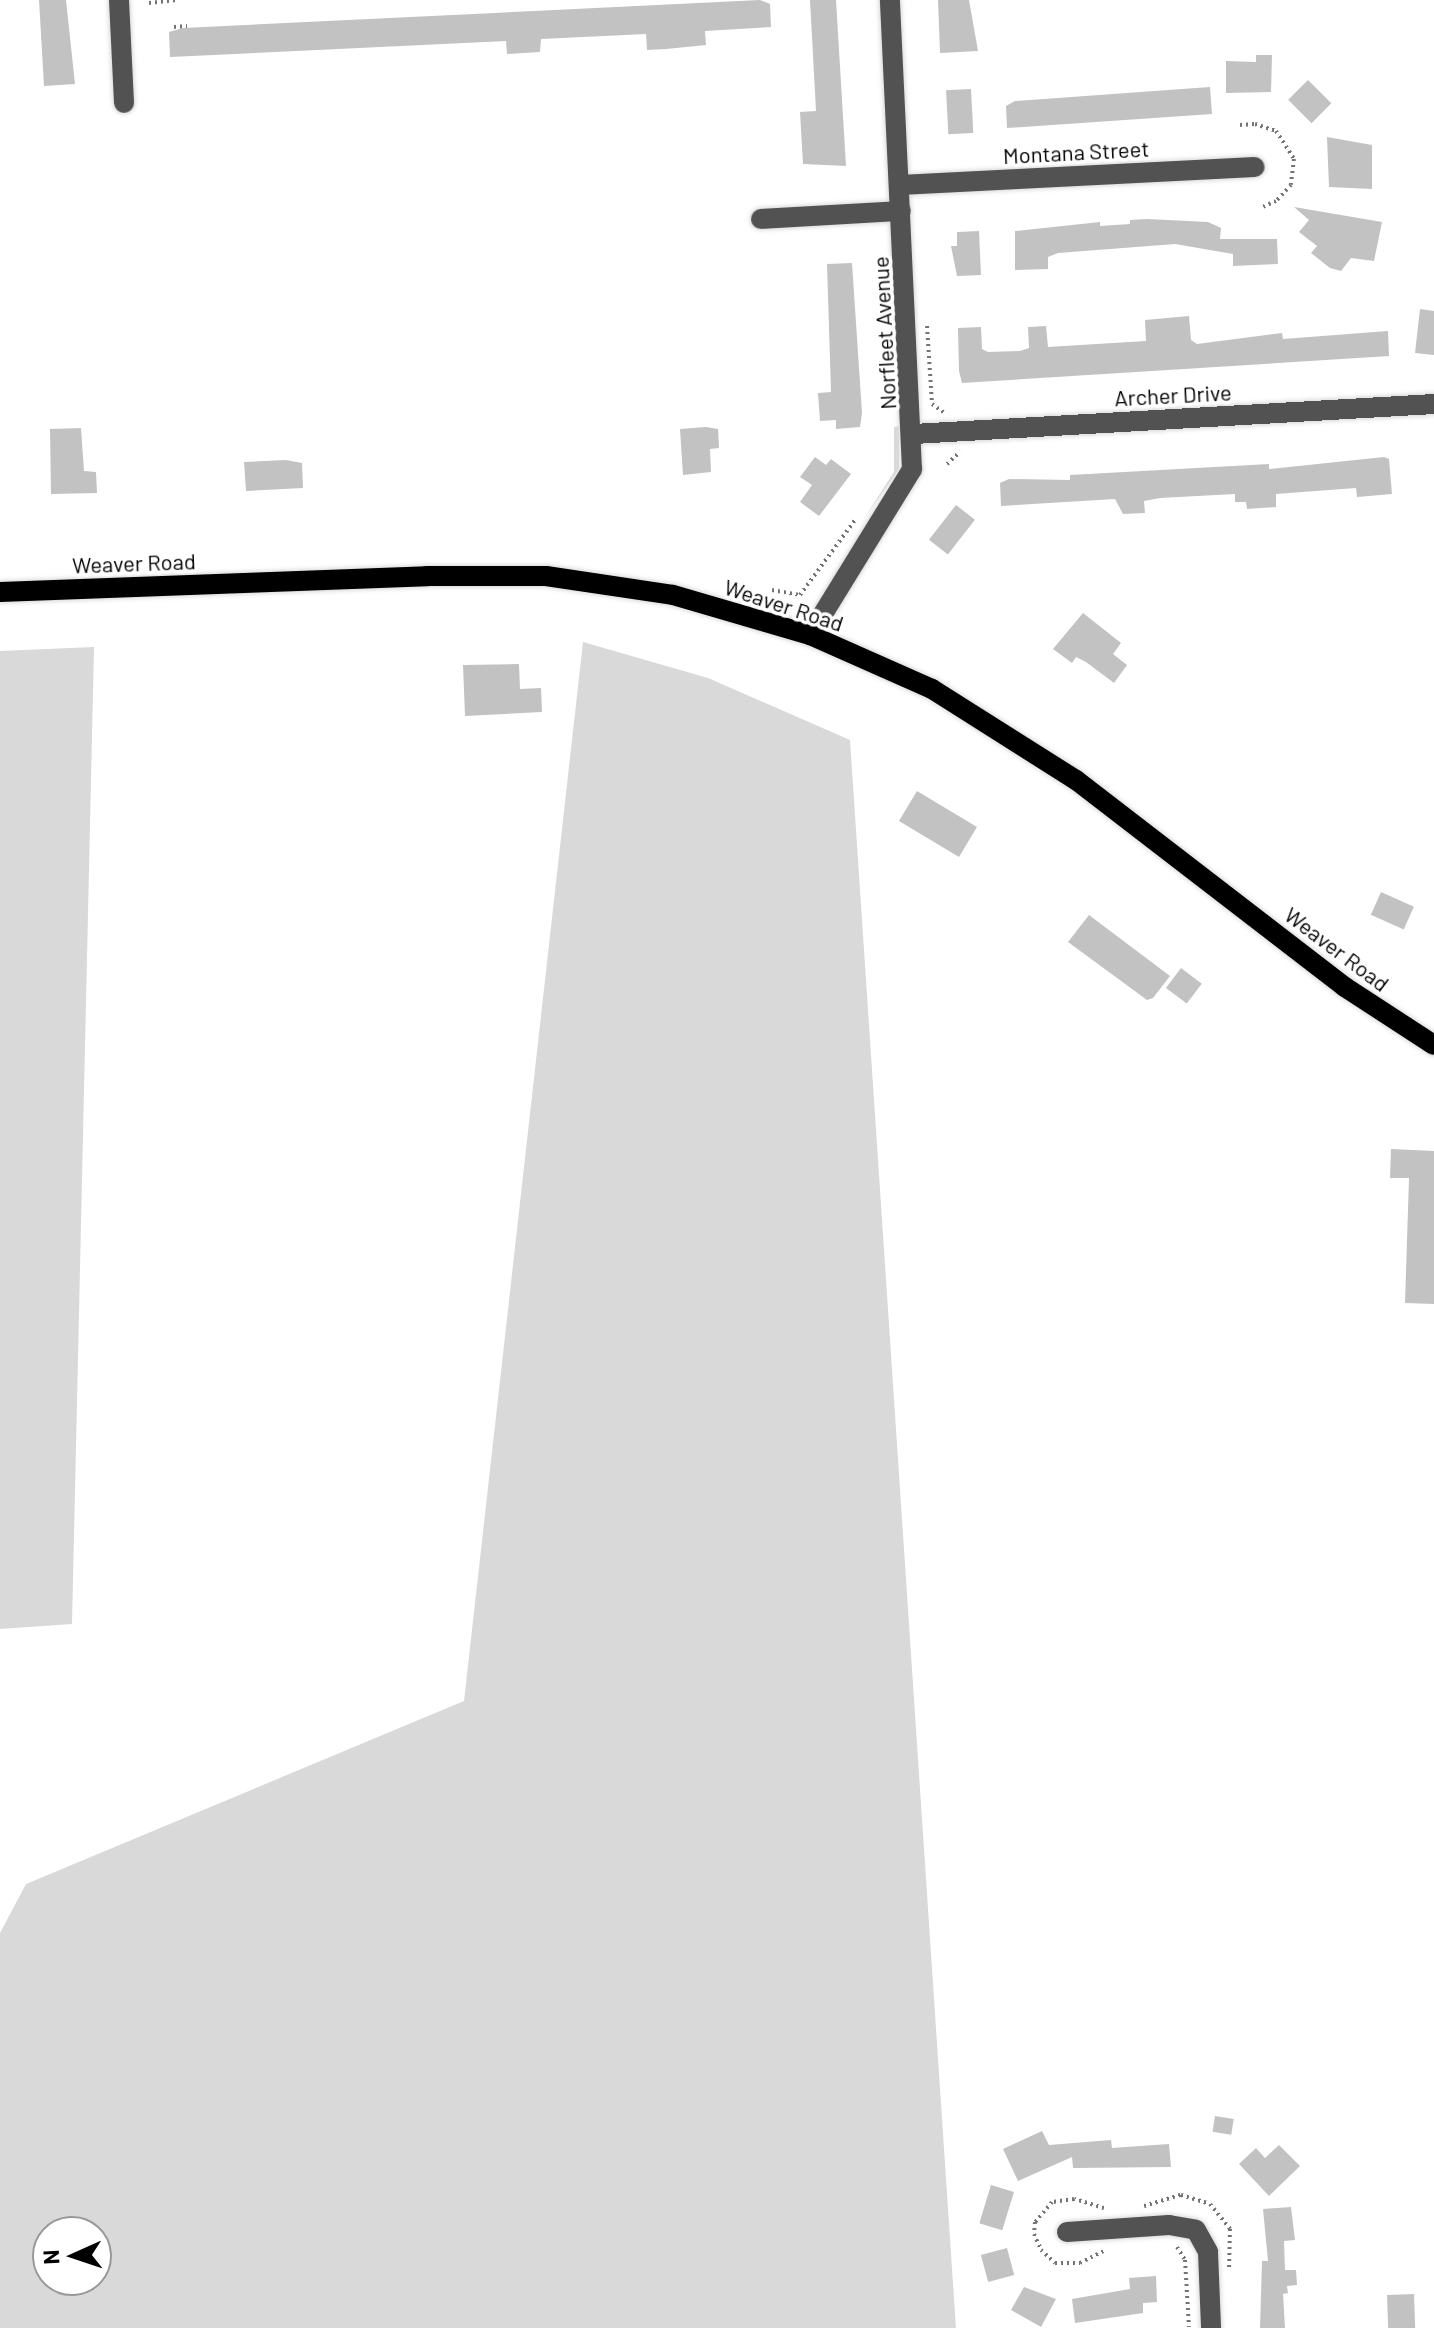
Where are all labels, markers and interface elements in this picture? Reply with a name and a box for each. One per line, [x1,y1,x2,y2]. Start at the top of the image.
street label: Montana Street [1002,135,1150,169]
street label: Norfleet Avenue [867,256,901,410]
street label: Archer Drive [1114,379,1232,411]
street label: Weaver Road [72,548,196,578]
street label: Weaver Road [721,573,847,637]
street label: Weaver Road [1280,901,1394,997]
north arrow [32,2216,112,2296]
text: N [37,2249,63,2265]

